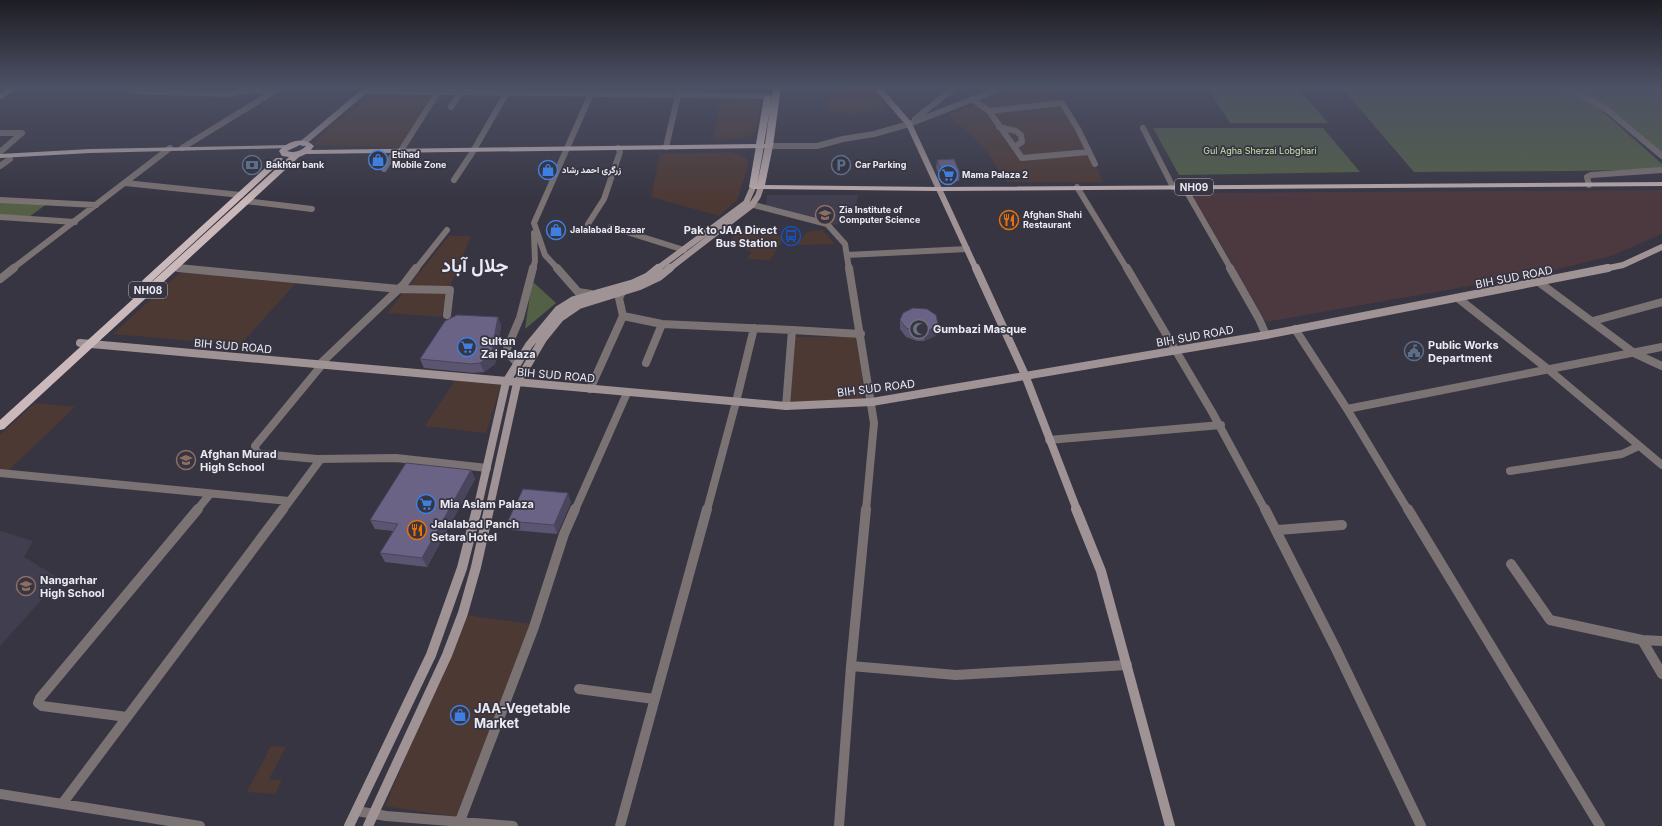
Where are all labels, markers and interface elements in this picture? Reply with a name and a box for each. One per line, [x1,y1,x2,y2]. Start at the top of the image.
park label: Gul Agha Sherzai Lobghari [1203,145,1317,156]
shop icon: Etihad Mobile Zone [367,149,389,171]
place label: Etihad Mobile Zone [392,149,447,170]
bank icon: Bakhtar bank [241,154,263,176]
parking icon: Car Parking [830,154,852,176]
place label: Bakhtar bank [266,159,325,170]
shop icon: زرگری احمد رشاد [537,159,559,181]
place label: Car Parking [855,159,907,170]
place label: زرگری احمد رشاد [562,164,621,176]
supermarket icon: Mama Palaza 2 [937,164,959,186]
place label: Mama Palaza 2 [962,169,1028,180]
road number: NH09 [1175,179,1213,195]
school or university icon: Zia Institute of Computer Science [814,204,836,226]
place label: Zia Institute of Computer Science [839,204,921,225]
restaurant icon: Afghan Shahi Restaurant [998,209,1020,231]
place label: Afghan Shahi Restaurant [1023,209,1082,230]
shop icon: Jalalabad Bazaar [545,219,567,241]
place label: Pak to JAA Direct Bus Station [684,223,777,250]
place label: Jalalabad Bazaar [570,224,645,235]
bus stop icon: Pak to JAA Direct Bus Station [780,225,802,247]
district label: جلال آباد [441,254,509,277]
street label: BIH SUD ROAD [1474,263,1554,291]
road number: NH08 [129,282,167,298]
mosque icon: Gumbazi Masque [908,318,930,340]
place label: Gumbazi Masque [933,322,1027,336]
street label: BIH SUD ROAD [1155,322,1235,350]
place label: Sultan Zai Palaza [481,334,536,361]
street label: BIH SUD ROAD [193,336,273,356]
supermarket icon: Sultan Zai Palaza [456,336,478,358]
place label: Public Works Department [1428,338,1499,365]
public building icon: Public Works Department [1403,340,1425,362]
street label: BIH SUD ROAD [516,365,596,385]
street label: BIH SUD ROAD [836,376,916,400]
place label: Afghan Murad High School [200,447,277,474]
school or university icon: Afghan Murad High School [175,449,197,471]
supermarket icon: Mia Aslam Palaza [415,493,437,515]
place label: Mia Aslam Palaza [440,497,534,511]
place label: Jalalabad Panch Setara Hotel [431,517,519,544]
restaurant icon: Jalalabad Panch Setara Hotel [406,519,428,541]
place label: Nangarhar High School [40,573,105,600]
school or university icon: Nangarhar High School [15,575,37,597]
place label: JAA-Vegetable Market [474,700,571,731]
shop icon: JAA-Vegetable Market [449,704,471,726]

